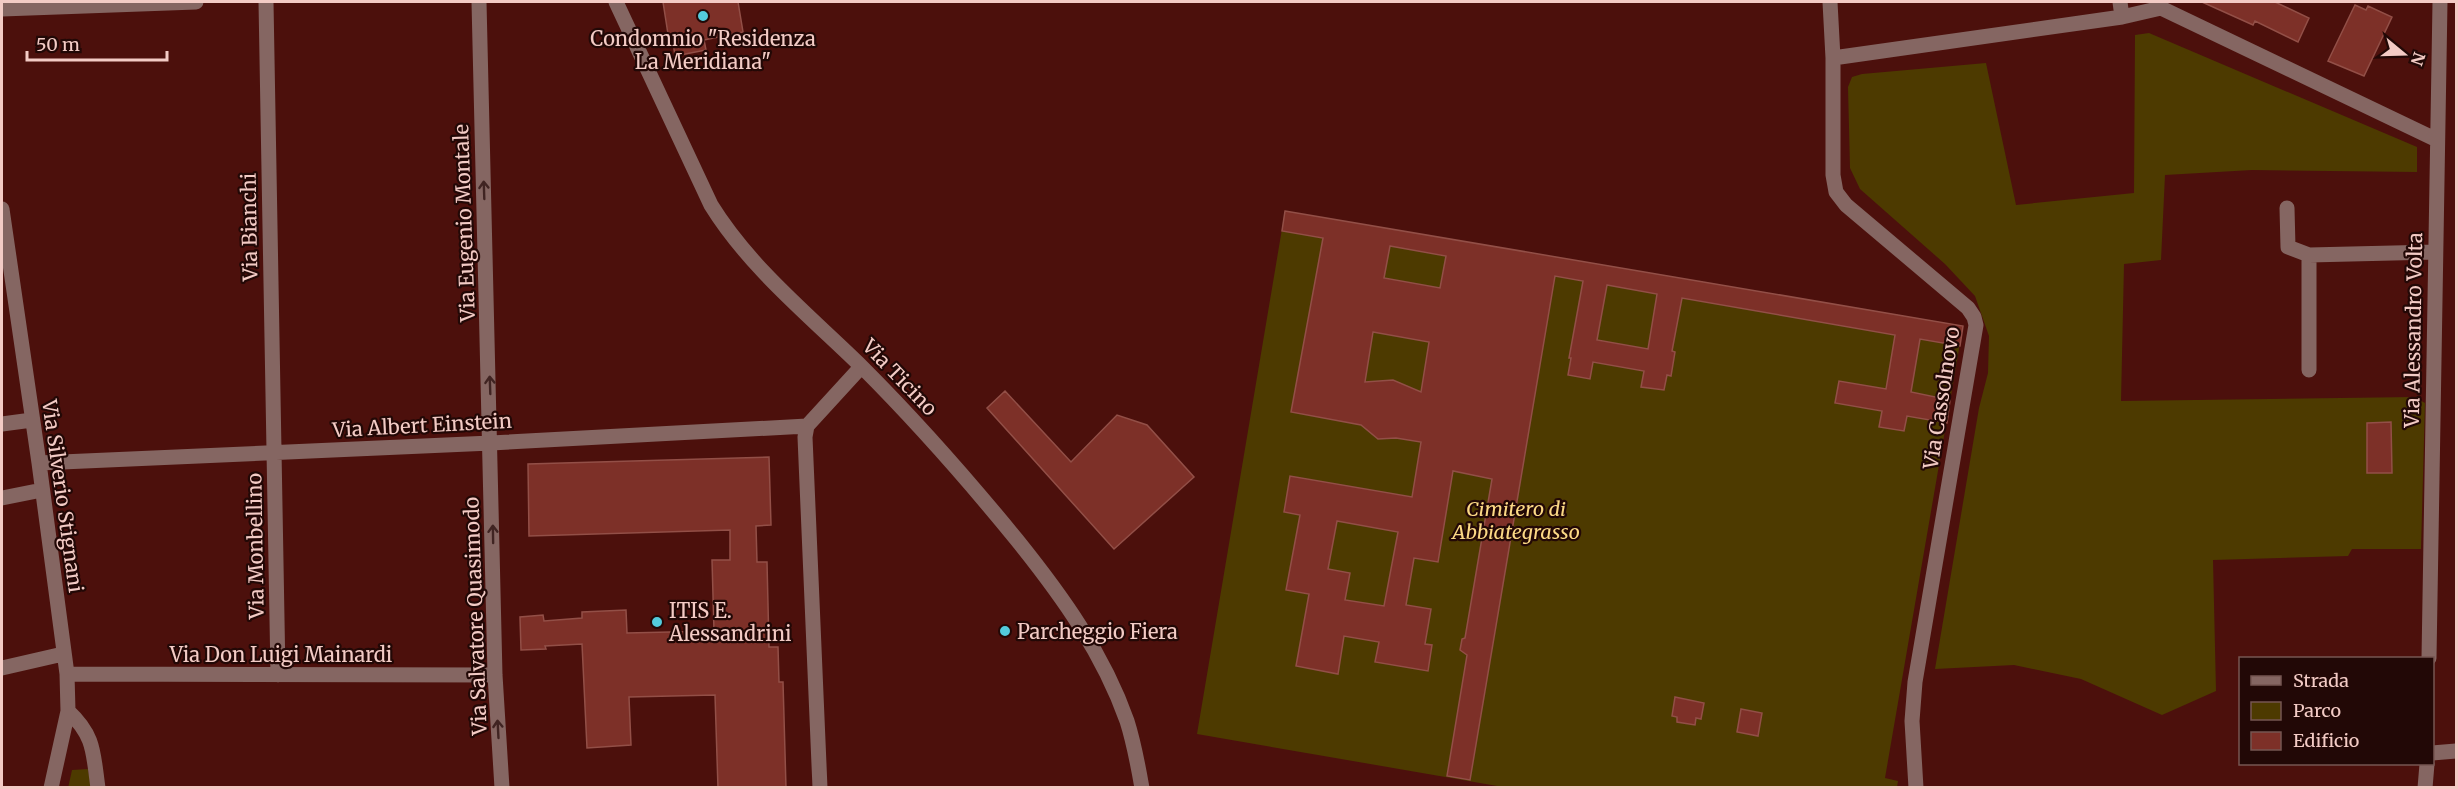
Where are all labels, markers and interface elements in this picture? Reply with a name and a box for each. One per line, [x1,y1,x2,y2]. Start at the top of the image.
marker: Condomnio "Residenza La Meridiana" [696,9,710,23]
scale bar [27,24,166,62]
north arrow [2374,24,2434,84]
place label: Condomnio "Residenza La Meridiana" [590,26,816,74]
text: 50 m [36,33,80,56]
text: N [2407,50,2430,68]
street label: Via Eugenio Montale [448,124,480,323]
street label: Via Bianchi [236,173,262,282]
one-way arrow [479,180,490,200]
street label: Via Alessandro Volta [2399,232,2427,429]
street label: Via Cassolnovo [1917,325,1965,472]
street label: Via Ticino [857,333,943,421]
one-way arrow [484,375,495,395]
street label: Via Silverio Stignani [37,397,89,594]
street label: Via Albert Einstein [331,408,512,442]
street label: Via Monbellino [241,472,269,620]
street label: Via Salvatore Quasimodo [458,496,492,737]
park label: Cimitero di Abbiategrasso [1450,496,1580,544]
one-way arrow [487,525,499,545]
place label: ITIS E. Alessandrini [668,598,791,646]
marker: ITIS E. Alessandrini [650,615,664,629]
place label: Parcheggio Fiera [1017,619,1178,644]
marker: Parcheggio Fiera [998,624,1012,638]
street label: Via Don Luigi Mainardi [169,642,392,667]
legend [2239,657,2434,765]
text: Strada [2293,669,2349,692]
text: Parco [2293,699,2341,722]
one-way arrow [493,720,504,740]
text: Edificio [2293,729,2359,752]

